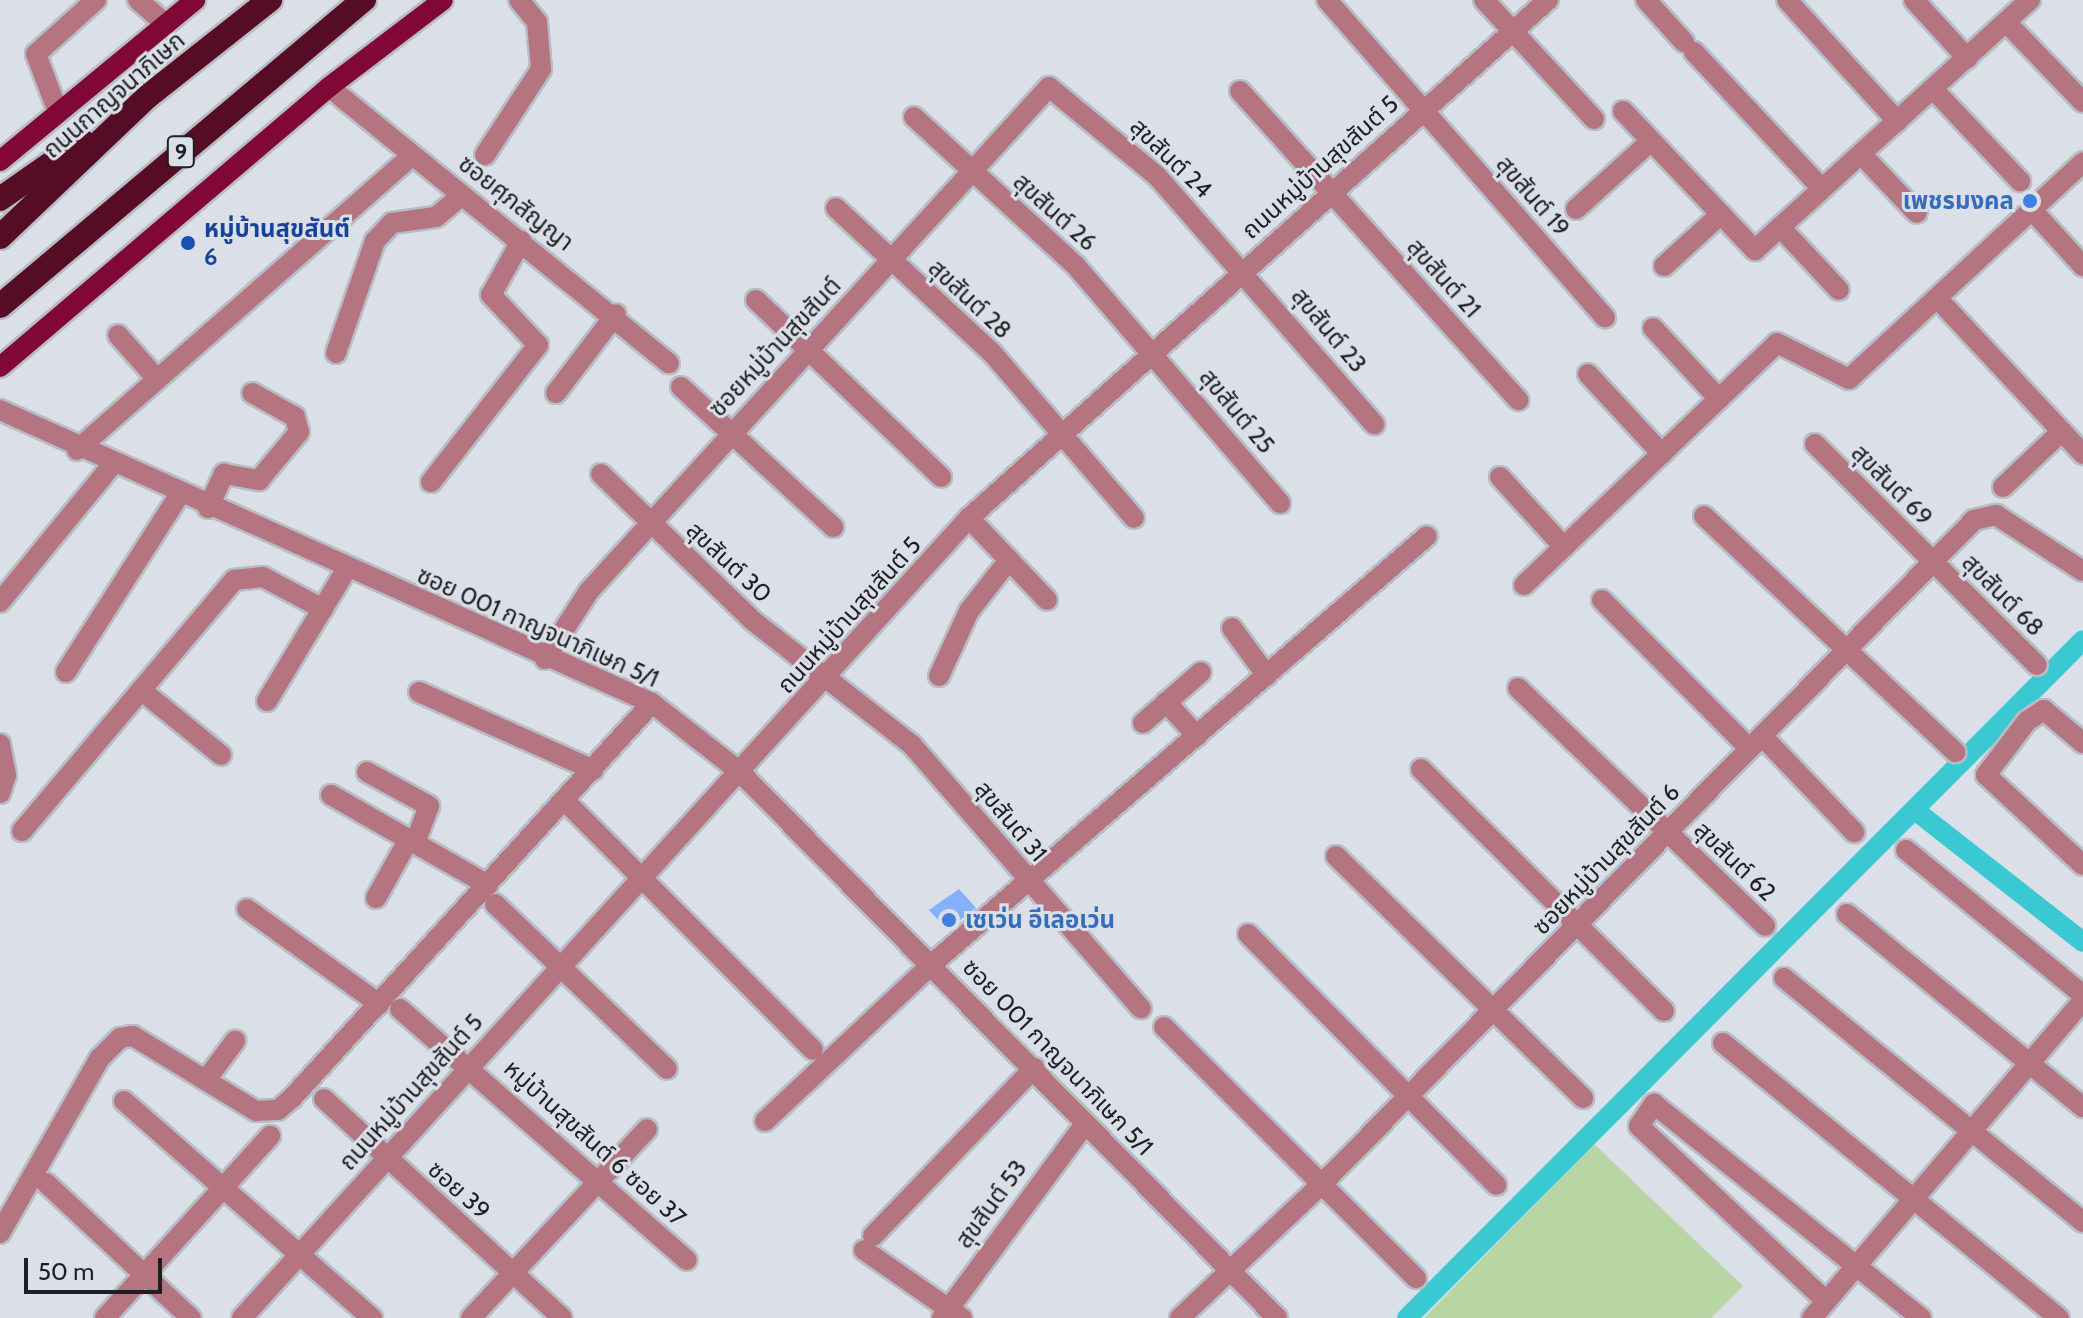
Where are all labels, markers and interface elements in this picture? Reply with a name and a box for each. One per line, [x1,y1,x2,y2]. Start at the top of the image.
street label: ถนนกาญจนาภิเษก [37,26,191,164]
street label: ถนนหมู่บ้านสุขสันต์ 5 [1236,89,1404,245]
street label: สุขสันต์ 24 [1124,112,1218,204]
road number: 9 [165,134,197,170]
street label: ซอยศุภสัญญา [453,149,579,257]
street label: สุขสันต์ 19 [1490,150,1576,242]
street label: สุขสันต์ 26 [1007,167,1103,257]
place label: เพชรมงคล [1903,187,2014,215]
marker: เพชรมงคล [2021,192,2039,210]
place label: หมู่บ้านสุขสันต์ 6 [204,215,350,271]
street label: สุขสันต์ 21 [1401,233,1487,323]
marker: หมู่บ้านสุขสันต์ 6 [179,234,197,252]
street label: สุขสันต์ 28 [922,253,1018,345]
street label: ซอยหมู่บ้านสุขสันต์ [703,271,847,423]
street label: สุขสันต์ 23 [1285,282,1373,378]
street label: สุขสันต์ 25 [1193,363,1281,459]
street label: สุขสันต์ 69 [1845,438,1939,532]
street label: สุขสันต์ 30 [681,515,777,609]
street label: ถนนหมู่บ้านสุขสันต์ 5 [771,531,927,699]
street label: สุขสันต์ 68 [1956,548,2050,642]
street label: ซอย 001 กาญจนาภิเษก 5/1 [413,561,663,693]
street label: สุขสันต์ 31 [969,775,1053,867]
street label: ซอยหมู่บ้านสุขสันต์ 6 [1527,778,1685,940]
street label: สุขสันต์ 62 [1688,815,1782,907]
place label: เซเว่น อีเลอเว่น [965,906,1115,934]
marker: เซเว่น อีเลอเว่น [940,911,958,929]
street label: ซอย 001 กาญจนาภิเษก 5/1 [957,953,1159,1161]
street label: ถนนหมู่บ้านสุขสันต์ 5 [333,1008,489,1176]
street label: หมู่บ้านสุขสันต์ 6 ซอย 37 [498,1054,692,1232]
street label: สุขสันต์ 53 [949,1154,1033,1254]
street label: ซอย 39 [422,1155,496,1225]
scale bar [28,1242,166,1292]
text: 50 m [38,1257,94,1286]

